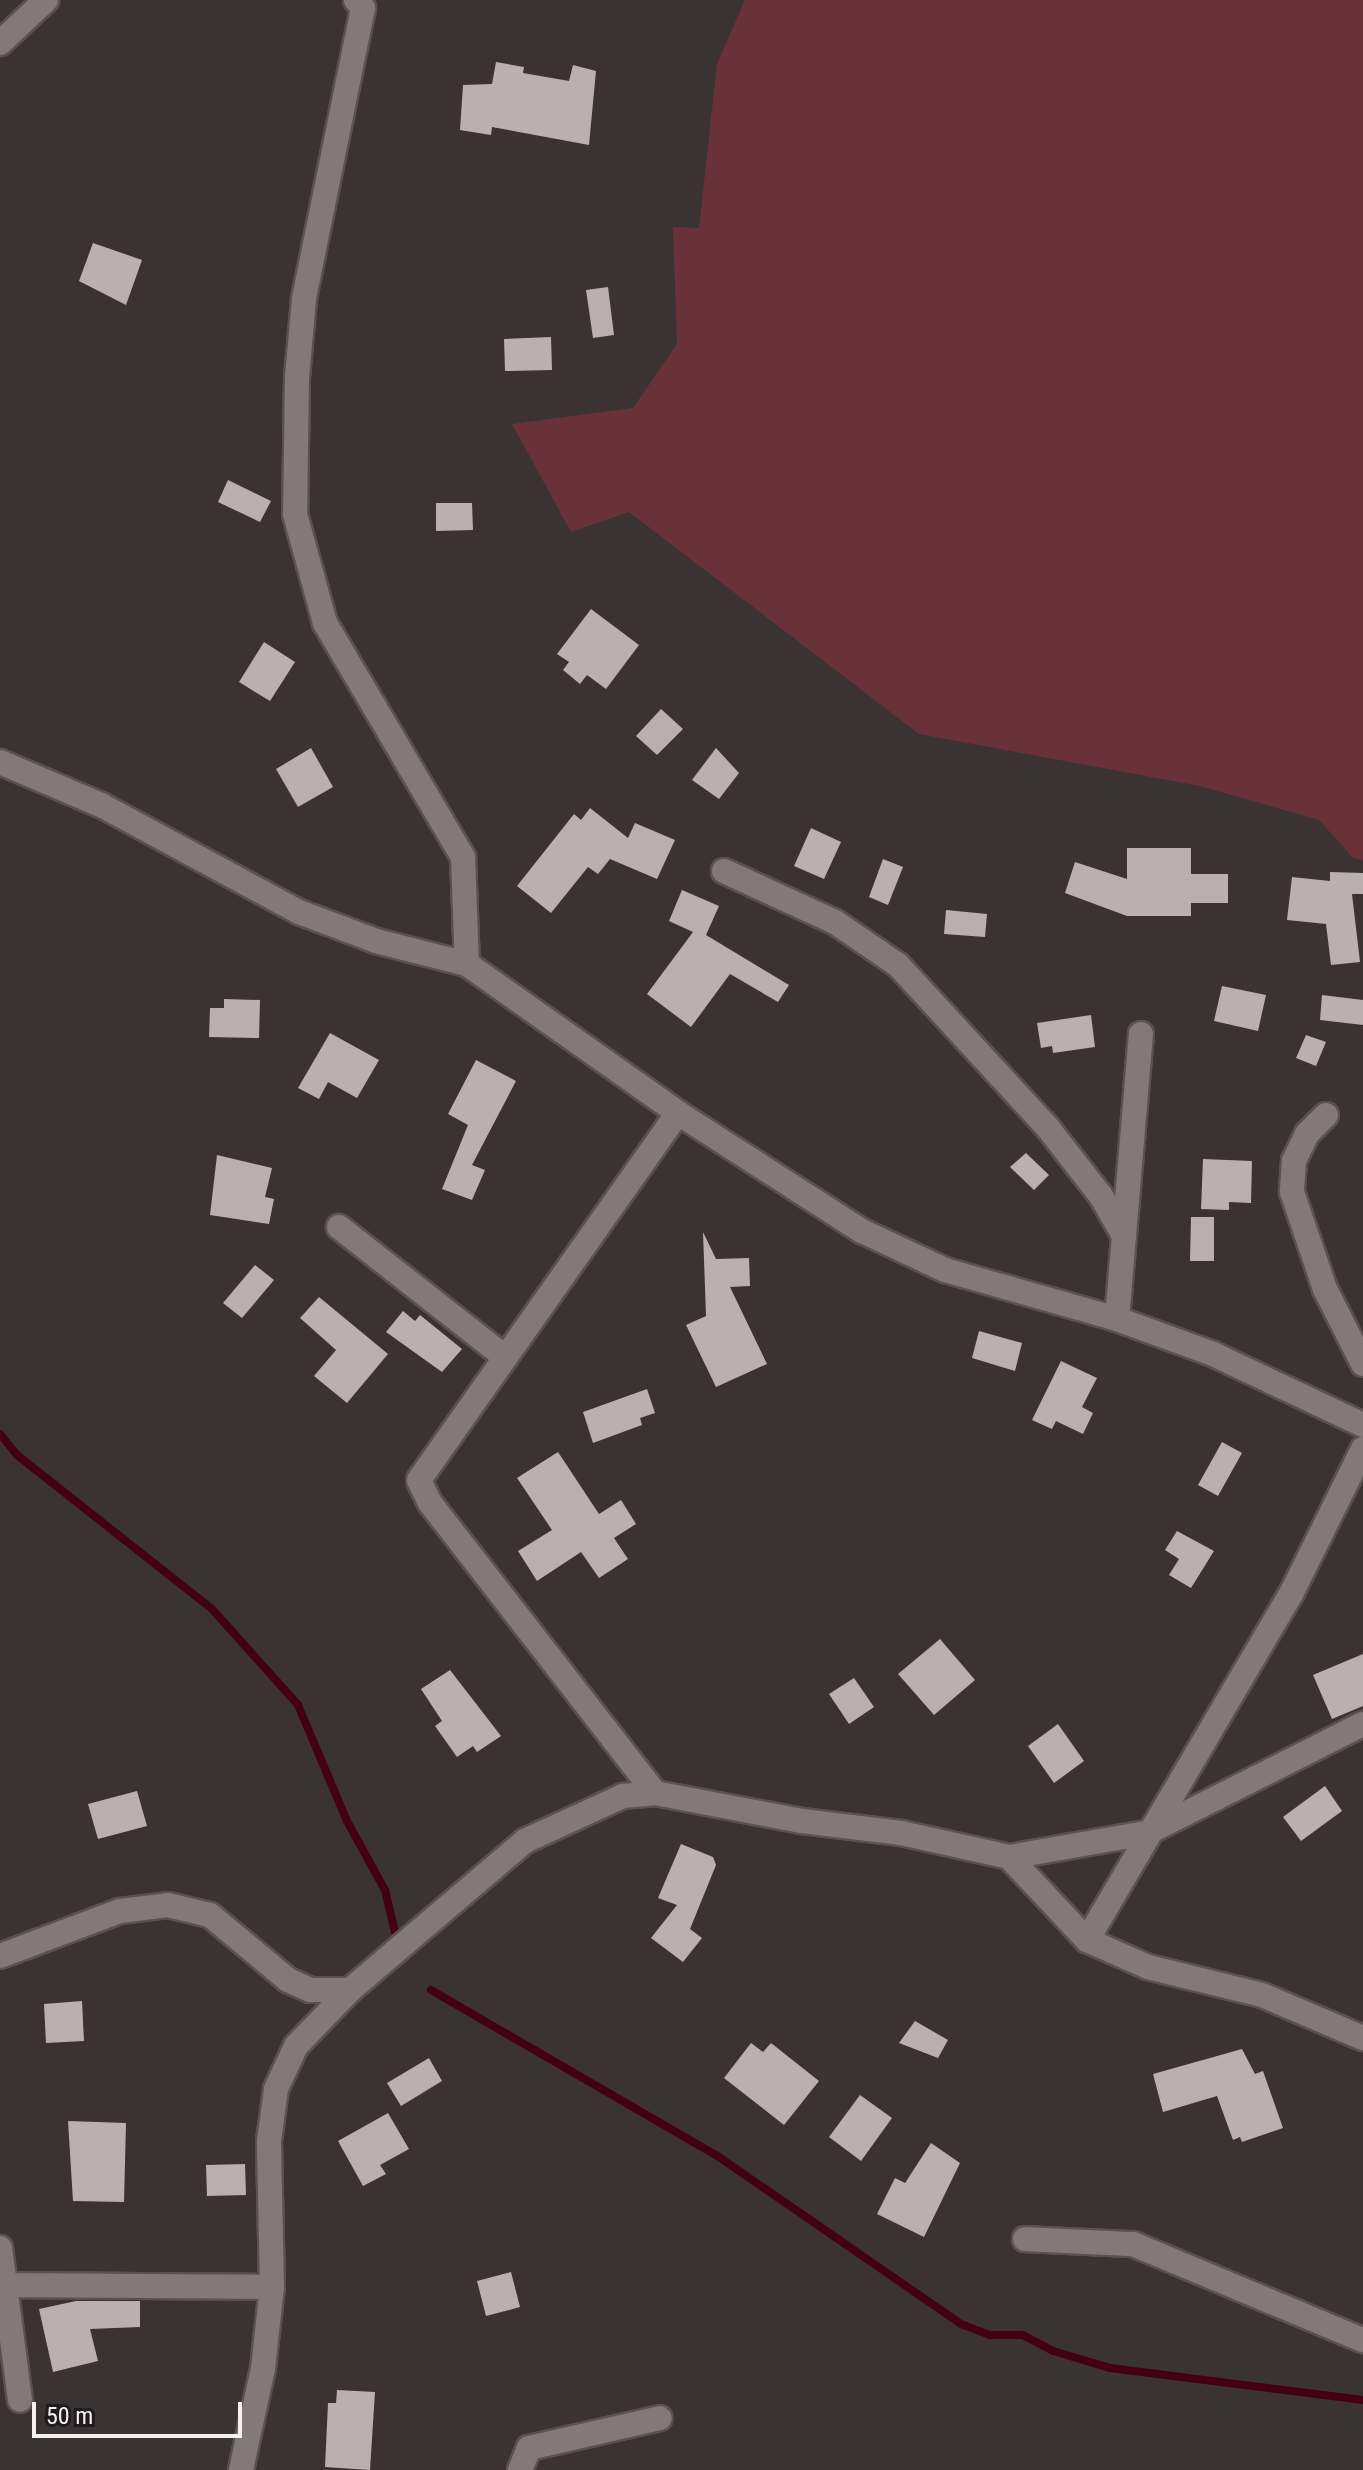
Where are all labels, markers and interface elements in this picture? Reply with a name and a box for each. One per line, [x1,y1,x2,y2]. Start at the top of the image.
scale bar [36,2386,246,2436]
text: 50 m [46,2402,93,2430]

